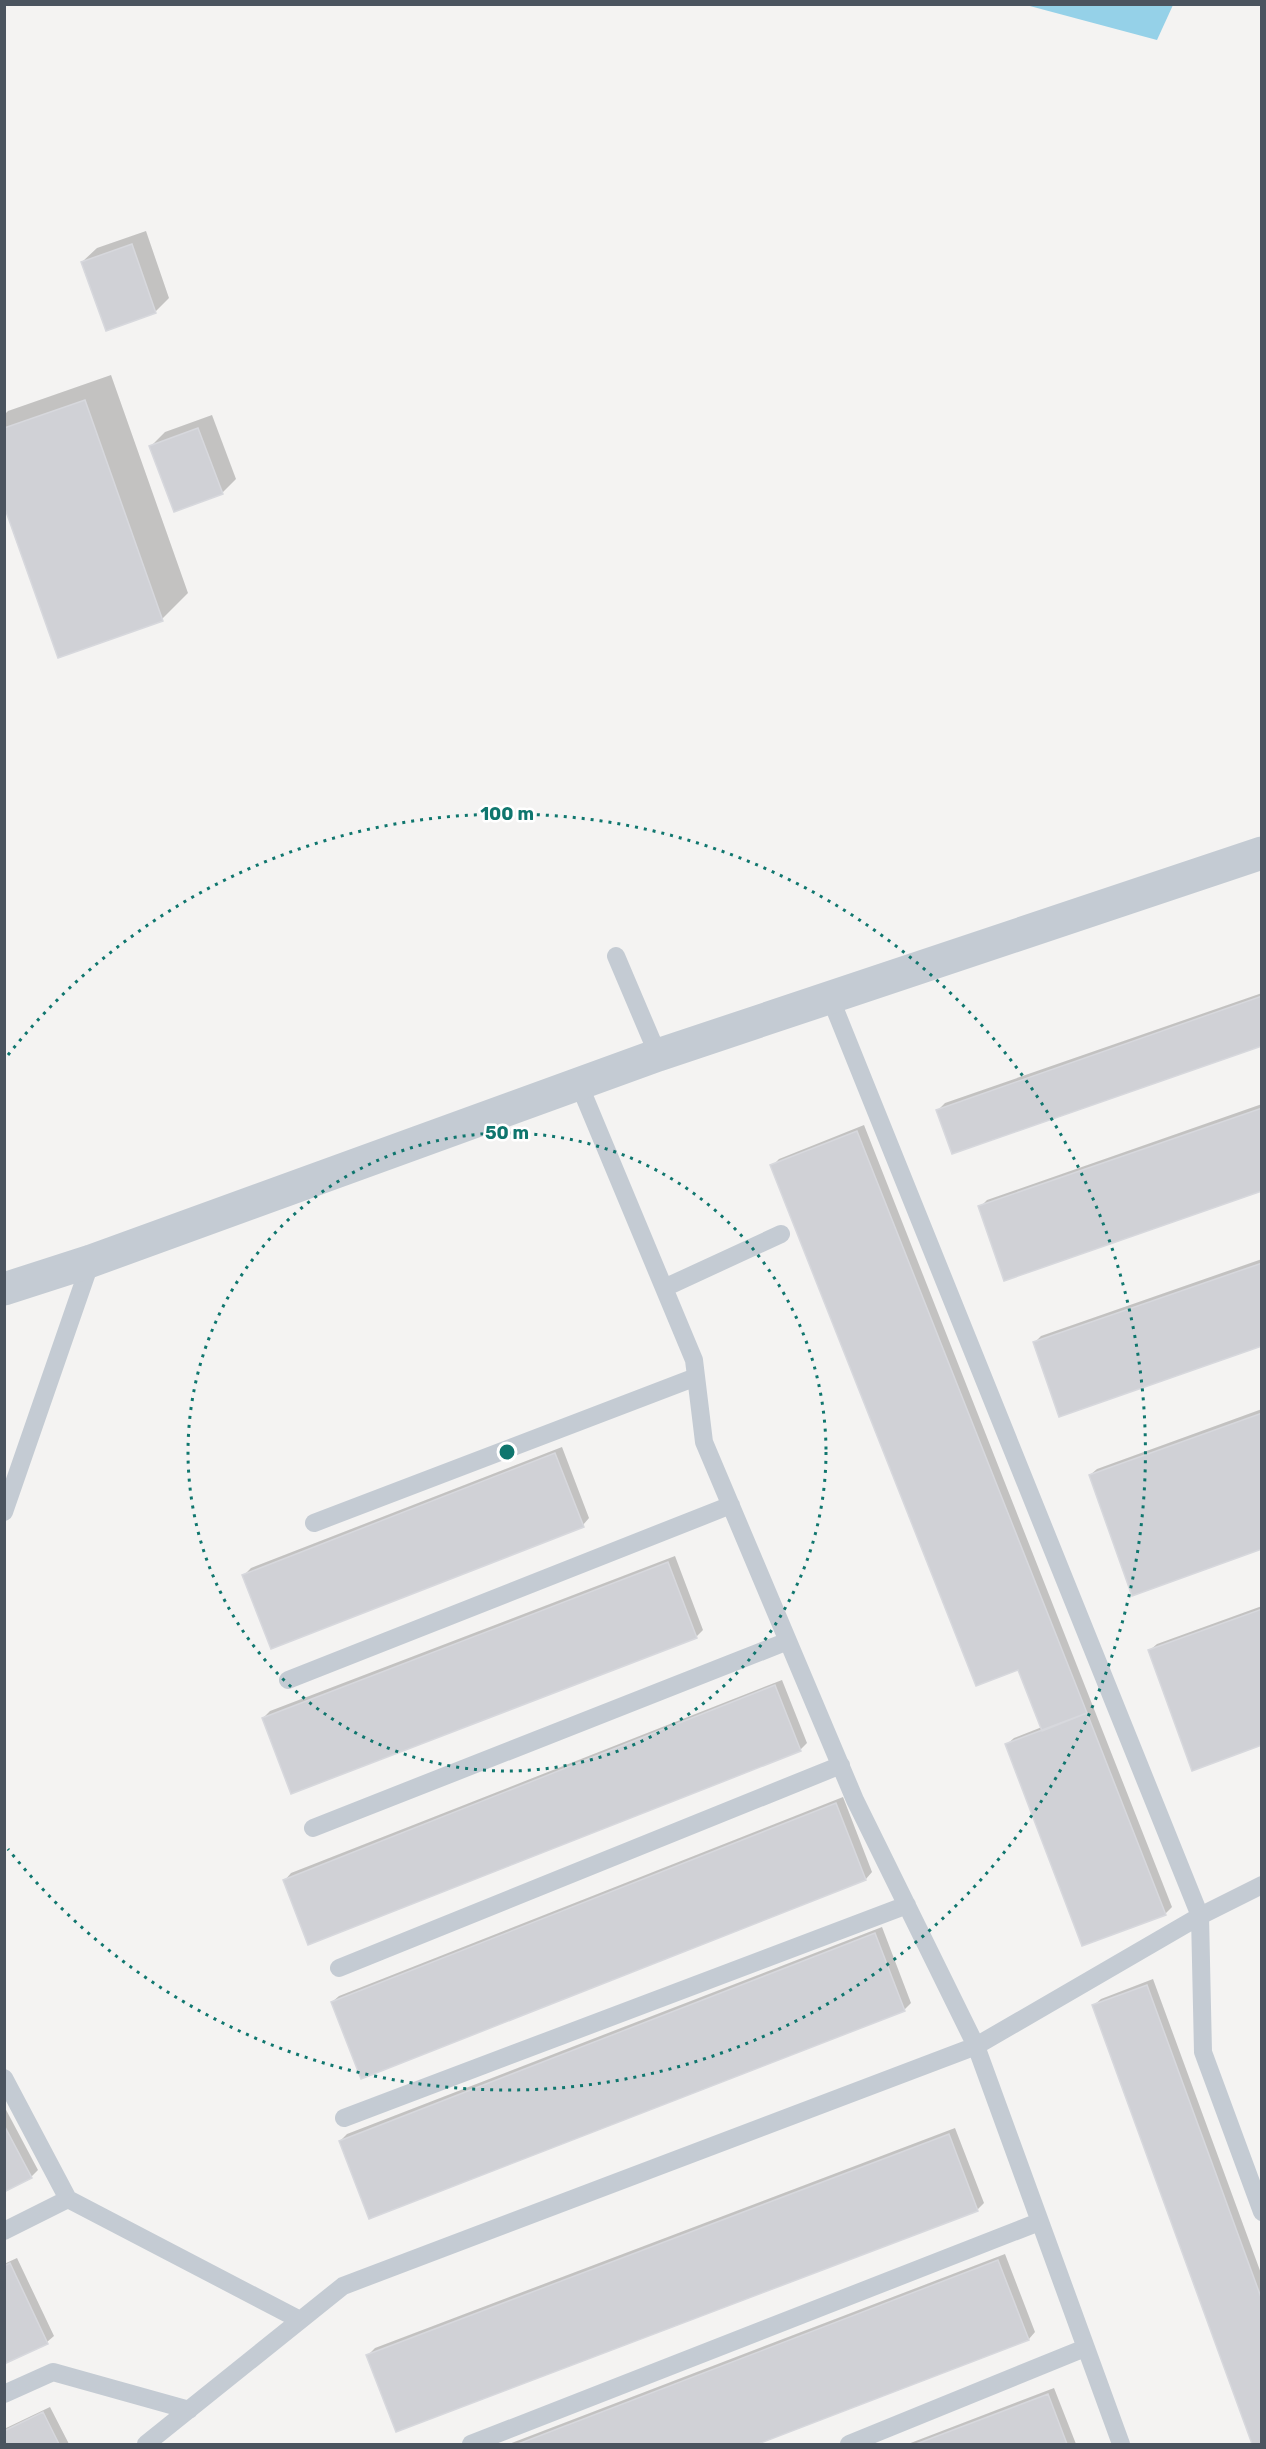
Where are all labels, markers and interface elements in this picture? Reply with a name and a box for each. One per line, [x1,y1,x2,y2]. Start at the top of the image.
text: 100 m [480,803,534,825]
text: 50 m [485,1122,529,1144]
centre of rings [497,1442,517,1462]

